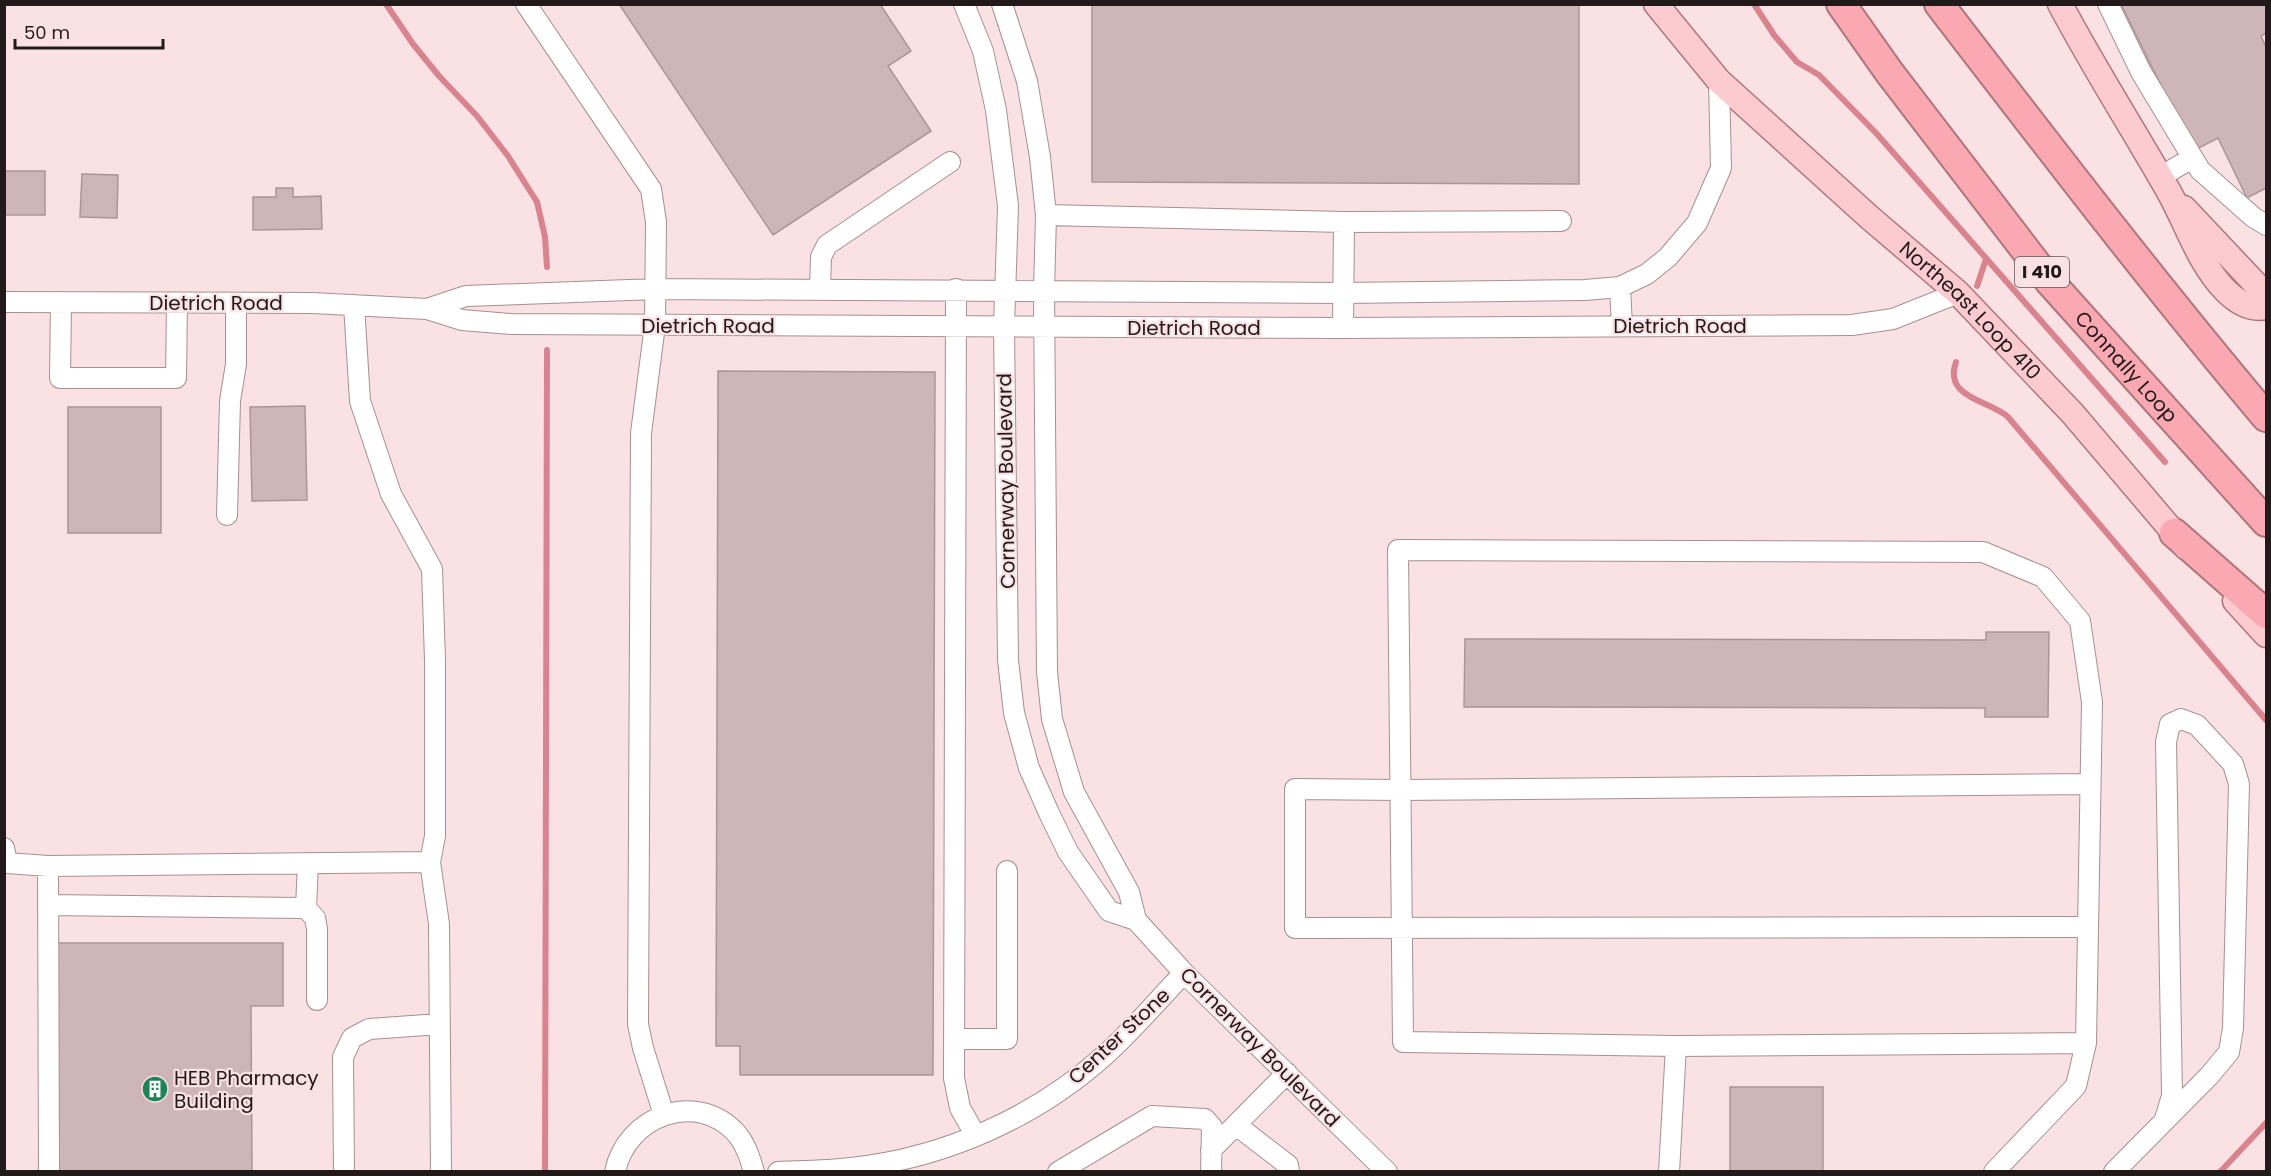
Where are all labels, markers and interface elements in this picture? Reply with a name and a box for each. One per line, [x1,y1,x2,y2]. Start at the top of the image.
scale bar [15,12,164,50]
text: 50 m [24,20,70,45]
street label: Northeast Loop 410 [1893,235,2047,386]
road number: I 410 [2015,257,2069,287]
street label: Dietrich Road [149,289,283,317]
street label: Connally Loop [2069,305,2184,429]
street label: Dietrich Road [641,312,775,340]
street label: Dietrich Road [1613,312,1747,340]
street label: Dietrich Road [1127,314,1261,342]
street label: Cornerway Boulevard [990,373,1022,589]
street label: Cornerway Boulevard [1174,961,1346,1133]
street label: Center Stone [1062,981,1176,1091]
place label: HEB Pharmacy Building [174,1064,319,1115]
building icon: HEB Pharmacy Building [140,1074,170,1104]

